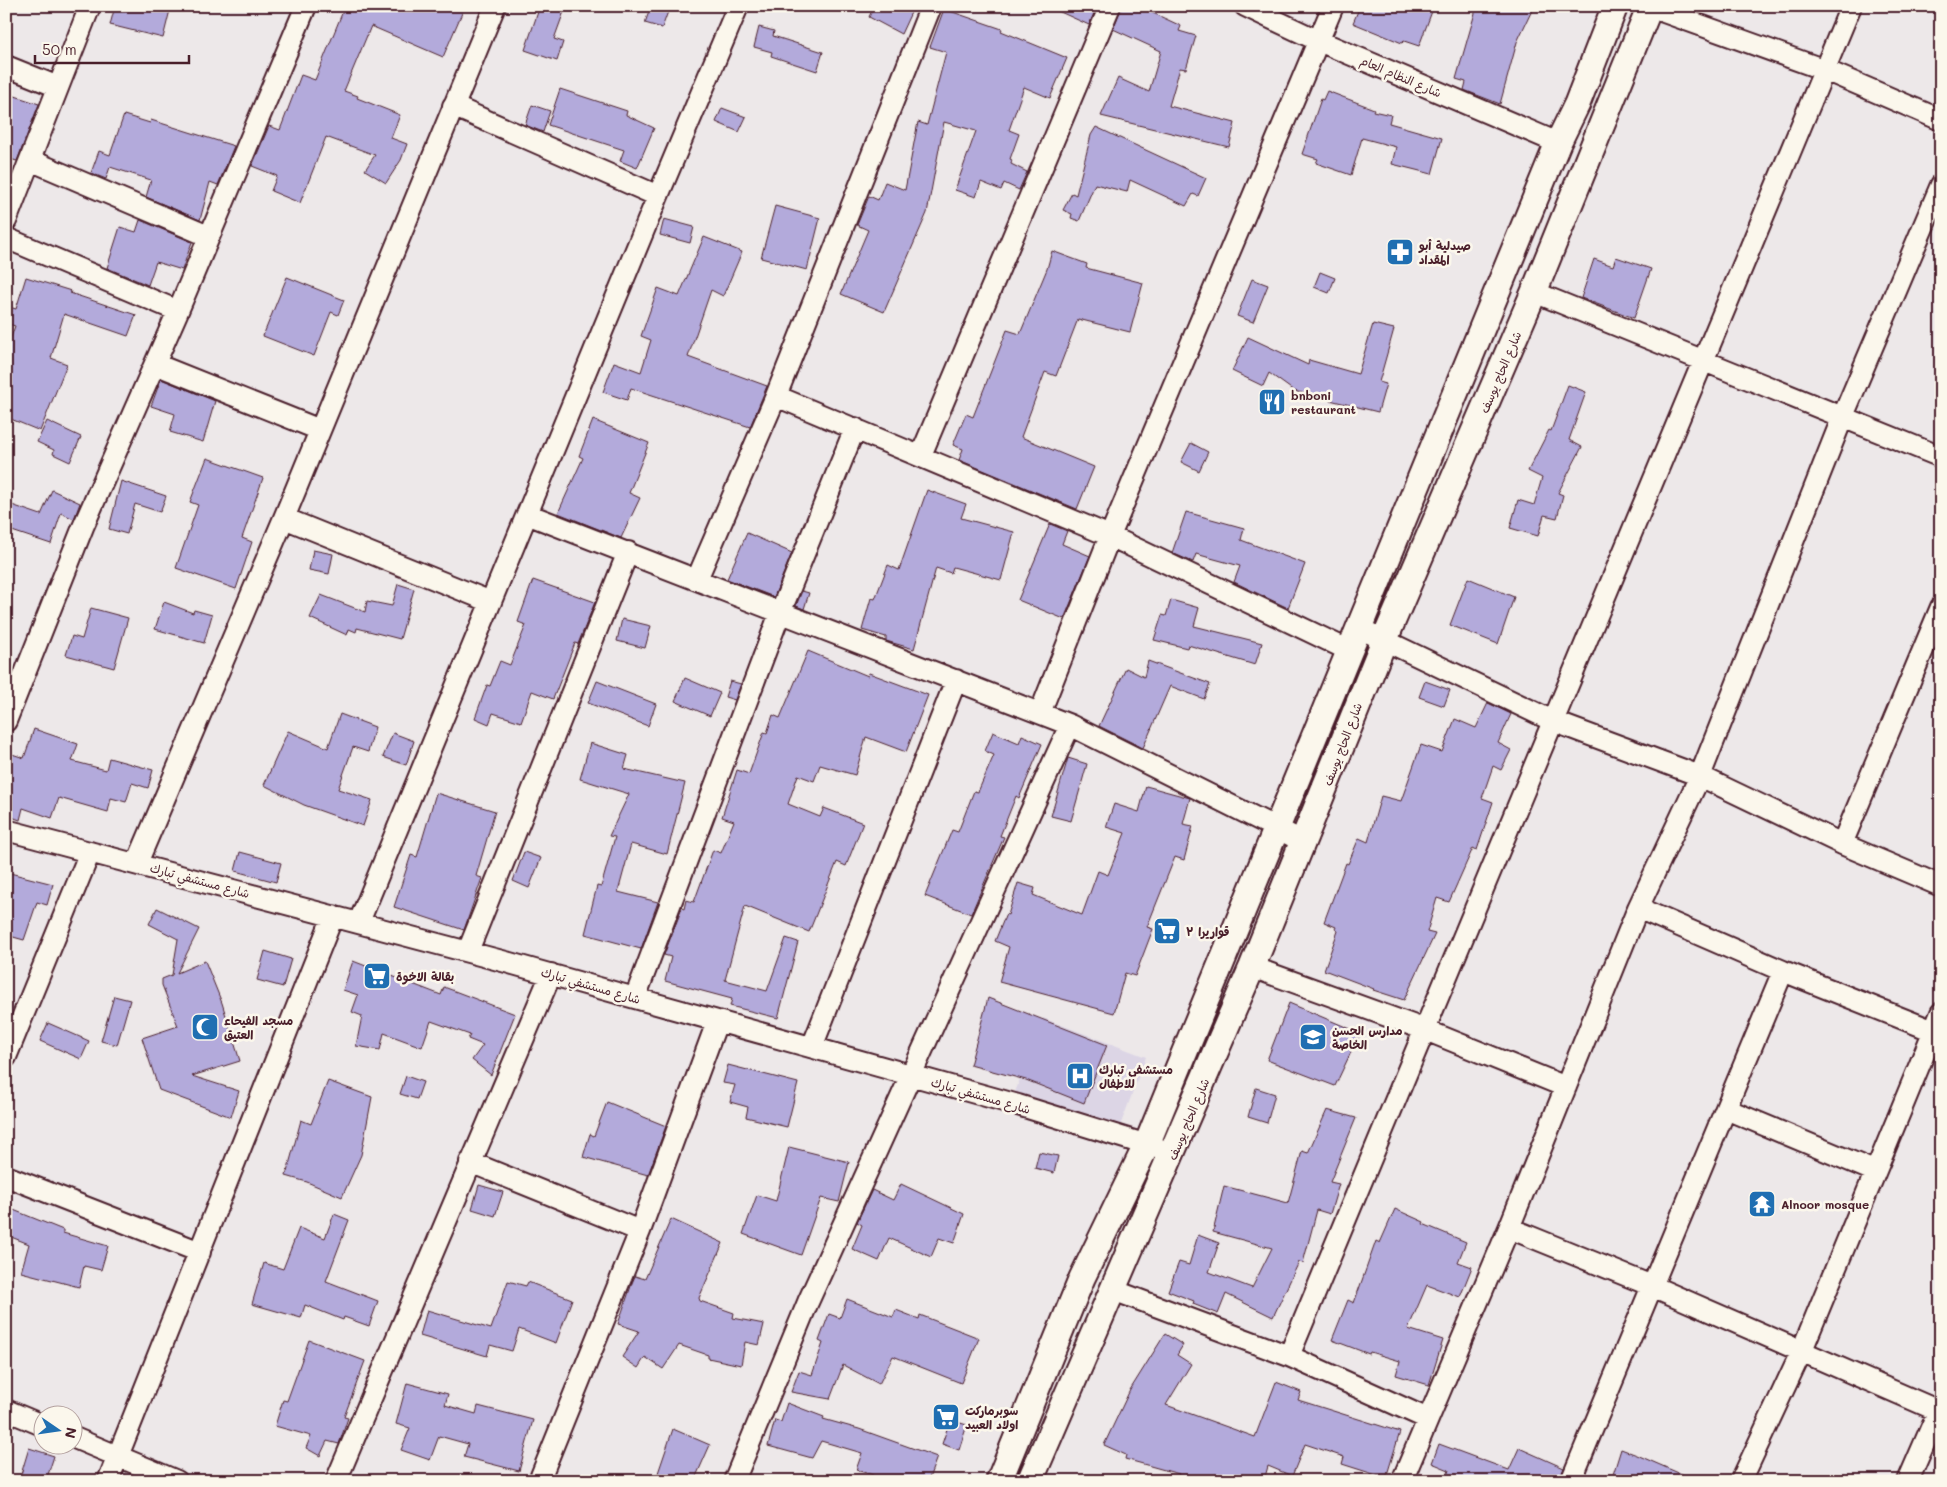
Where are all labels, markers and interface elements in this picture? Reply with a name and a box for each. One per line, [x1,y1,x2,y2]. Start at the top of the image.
scale bar [35,32,189,64]
text: 50 m [42,39,77,59]
street label: شارع النظام العام [1357,52,1444,102]
pharmacy icon: صيدلية أبو المقداد [1385,237,1415,267]
place label: صيدلية أبو المقداد [1418,237,1471,267]
street label: شارع الحاج يوسف [1476,329,1526,416]
restaurant icon: bnboni restaurant [1257,387,1287,417]
place label: bnboni restaurant [1291,387,1356,417]
street label: شارع الحاج يوسف [1319,700,1367,788]
street label: شارع مستشفي تبارك [147,859,252,905]
supermarket icon: قواريرا ٣ [1152,916,1182,946]
place label: قواريرا ٣ [1186,923,1230,940]
supermarket icon: بقالة الاخوة [362,961,392,991]
street label: شارع مستشفي تبارك [538,963,643,1011]
place label: بقالة الاخوة [396,968,454,985]
mosque icon: مسجد الفيحاء العتيق [190,1012,220,1042]
place label: مسجد الفيحاء العتيق [224,1012,293,1042]
school or university icon: مدارس الحسن الخاصة [1298,1022,1328,1052]
place label: مدارس الحسن الخاصة [1332,1022,1403,1052]
hospital icon: مستشفى تبارك للاطفال [1065,1061,1095,1091]
place label: مستشفى تبارك للاطفال [1099,1061,1173,1091]
street label: شارع مستشفي تبارك [928,1073,1033,1121]
street label: شارع الحاج يوسف [1164,1076,1214,1163]
temple icon: Alnoor mosque [1747,1189,1777,1219]
place label: Alnoor mosque [1781,1196,1869,1212]
supermarket icon: سوبرماركت اولاد العبيد [931,1402,961,1432]
place label: سوبرماركت اولاد العبيد [965,1402,1018,1432]
north arrow [32,1404,82,1454]
text: N [61,1426,82,1440]

